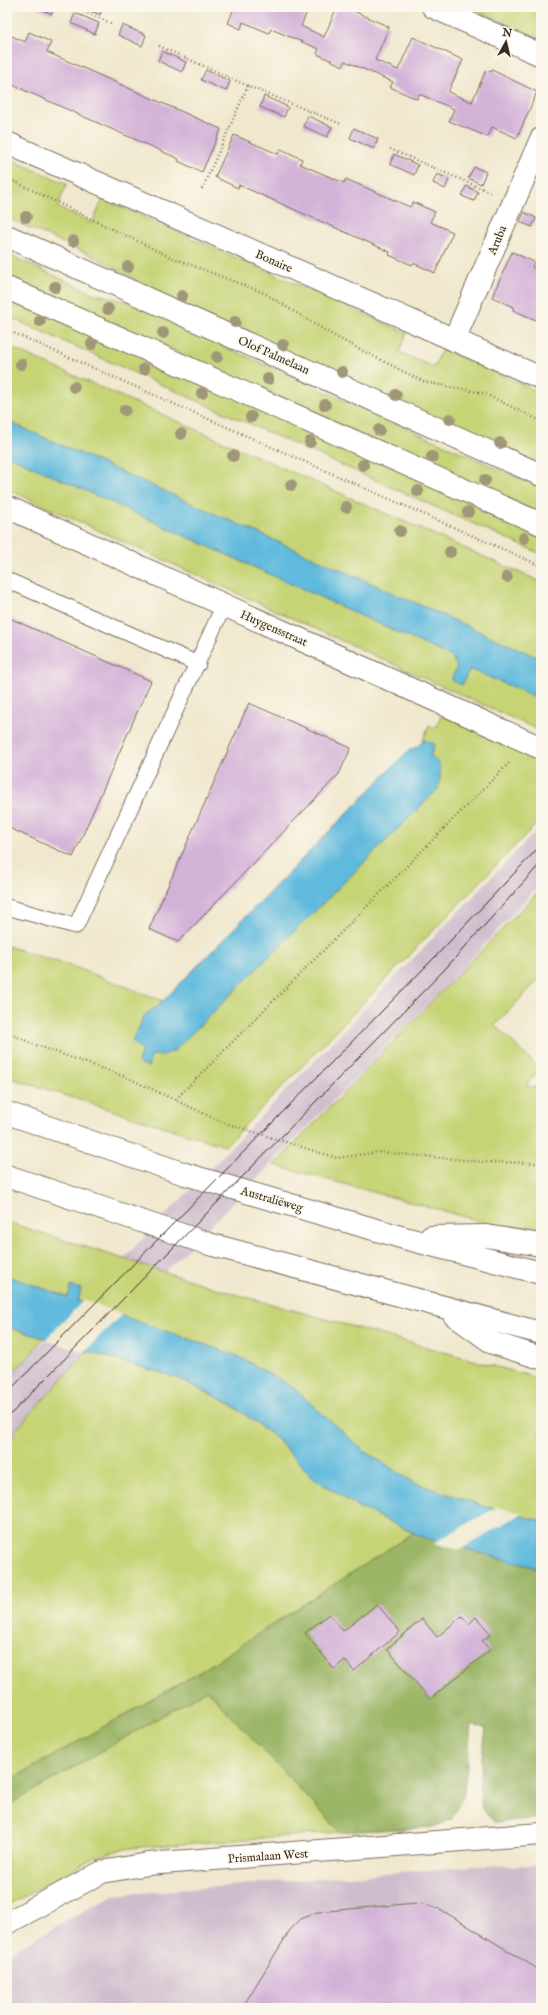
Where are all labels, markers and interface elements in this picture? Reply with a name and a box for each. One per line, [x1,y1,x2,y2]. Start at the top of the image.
north arrow [486,22,526,62]
text: N [501,25,513,41]
street label: Aruba [484,223,511,258]
street label: Bonaire [253,247,295,276]
street label: Olof Palmelaan [236,333,312,378]
street label: Huygensstraat [238,607,310,650]
street label: Australiëweg [238,1183,305,1216]
street label: Prismalaan West [227,1846,309,1867]

